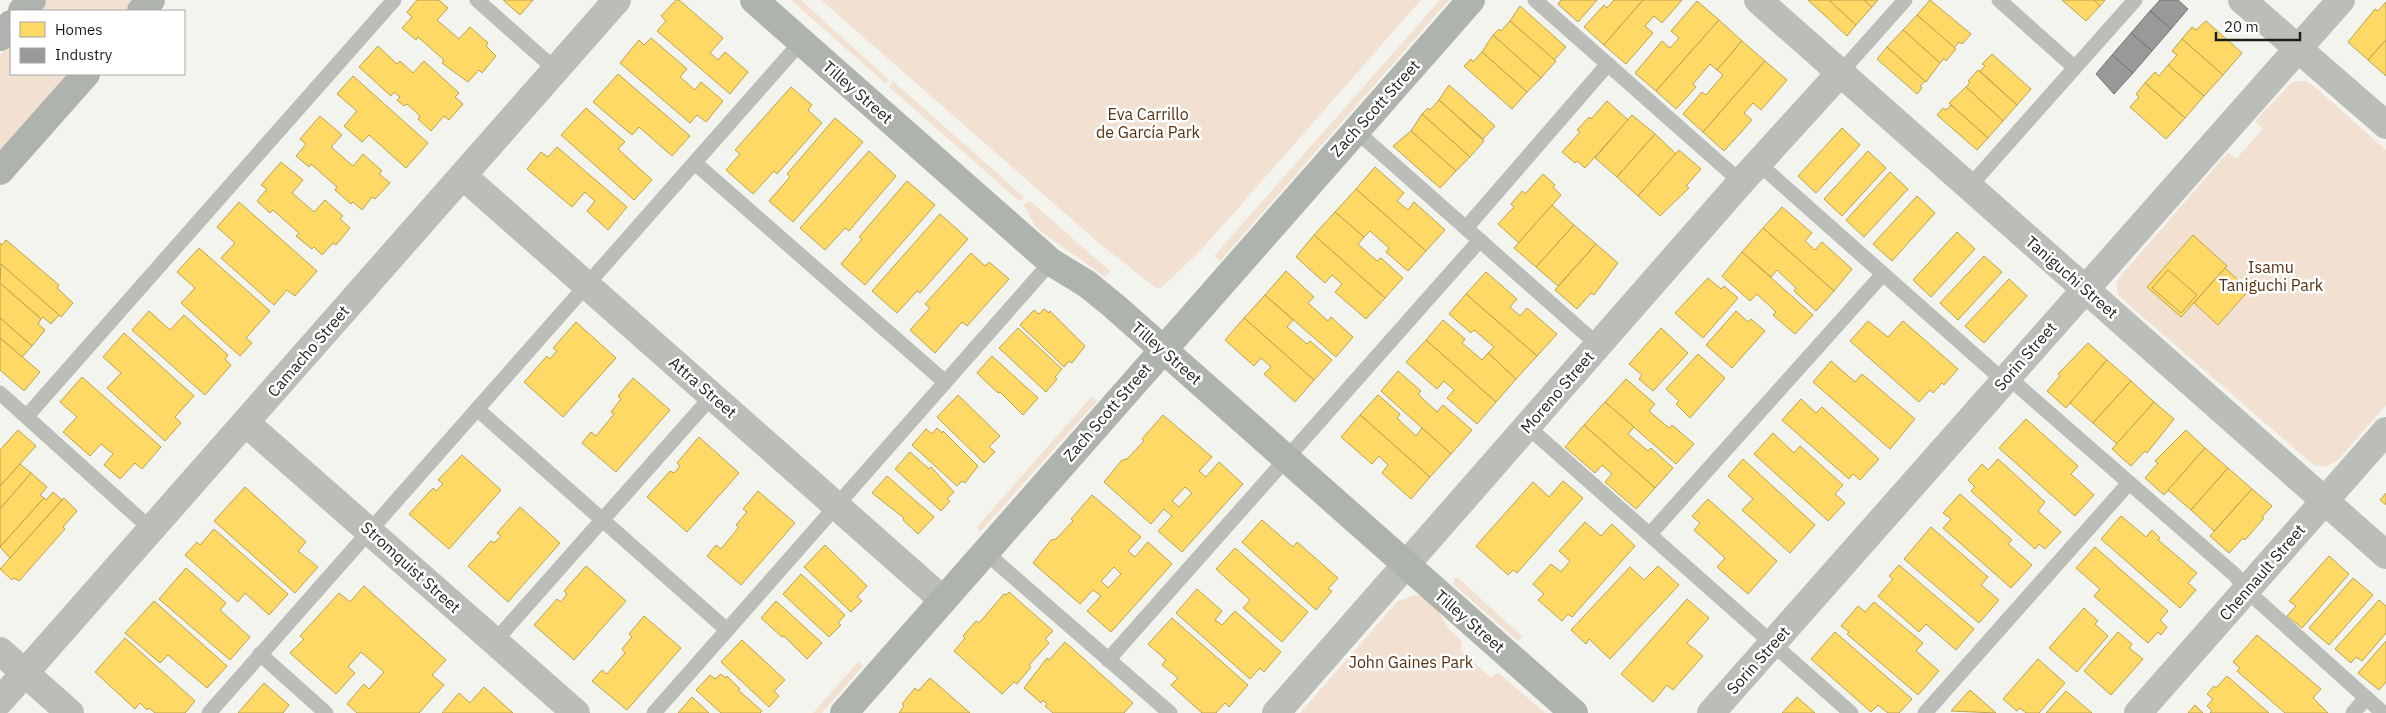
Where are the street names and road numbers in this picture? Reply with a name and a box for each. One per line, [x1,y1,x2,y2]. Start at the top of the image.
street label: Zach Scott Street [1326,55,1424,161]
street label: Tilley Street [819,56,897,128]
street label: Taniguchi Street [2022,231,2122,323]
street label: Camacho Street [263,301,353,401]
street label: Tilley Street [1128,317,1206,389]
street label: Sorin Street [1990,317,2060,395]
street label: Moreno Street [1516,347,1598,437]
street label: Attra Street [665,352,741,422]
street label: Zach Scott Street [1059,359,1155,465]
street label: Stromquist Street [357,517,465,617]
street label: Chennault Street [2215,520,2309,624]
street label: Tilley Street [1431,585,1509,657]
street label: Sorin Street [1722,622,1794,698]

